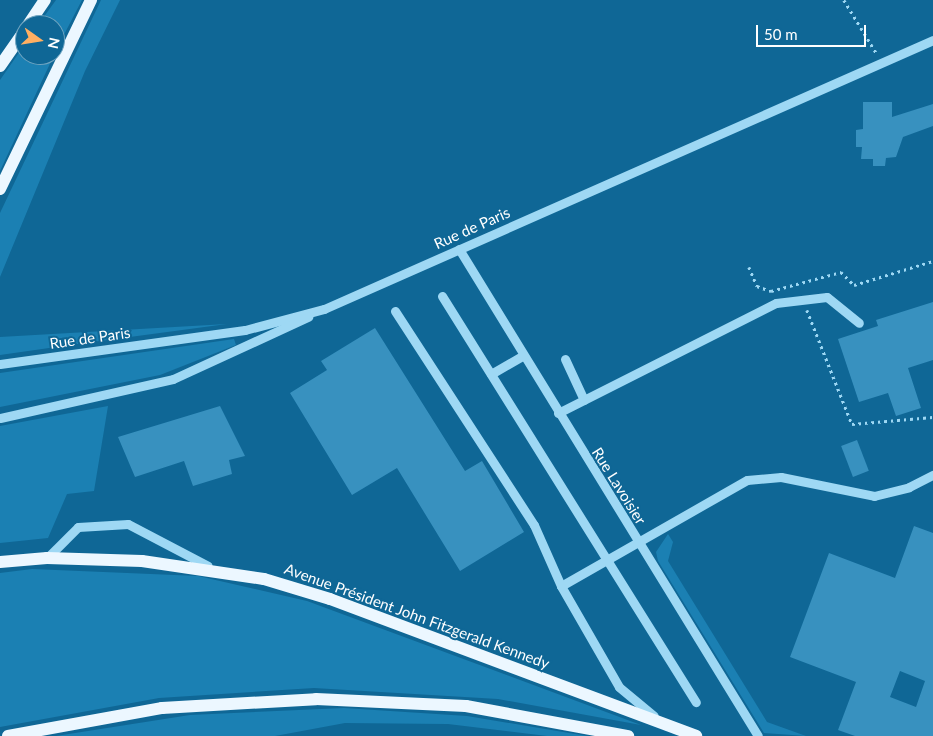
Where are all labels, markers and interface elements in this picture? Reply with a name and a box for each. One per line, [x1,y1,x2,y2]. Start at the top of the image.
north arrow [15,15,65,65]
scale bar [758,15,868,47]
text: 50 m [764,25,798,43]
text: N [45,36,64,50]
street label: Rue de Paris [431,203,513,253]
street label: Rue de Paris [49,323,131,353]
street label: Rue Lavoisier [588,444,650,528]
street label: Avenue Président John Fitzgerald Kennedy [282,559,552,673]

